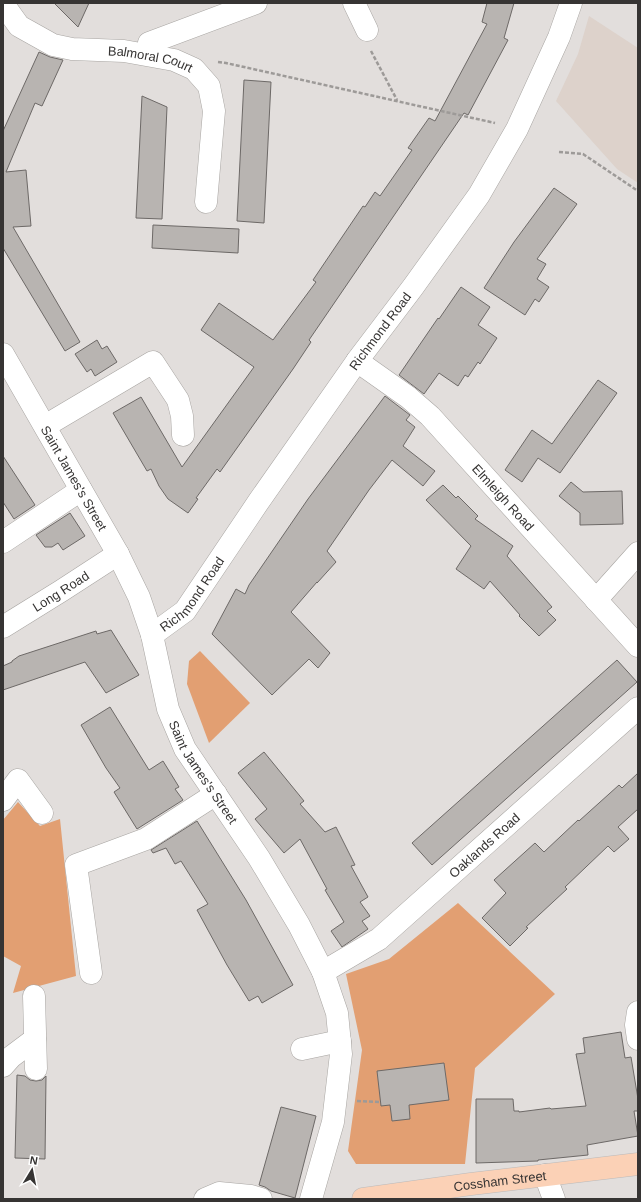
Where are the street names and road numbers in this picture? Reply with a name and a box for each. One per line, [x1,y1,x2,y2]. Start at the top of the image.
street label: Balmoral Court [108,43,196,75]
street label: Richmond Road [346,289,414,373]
street label: Saint James's Street [38,423,111,534]
street label: Elmleigh Road [470,461,537,534]
street label: Richmond Road [157,554,227,634]
street label: Long Road [30,568,92,614]
street label: Saint James's Street [166,718,241,827]
street label: Oaklands Road [446,810,523,881]
street label: Cossham Street [452,1168,547,1194]

